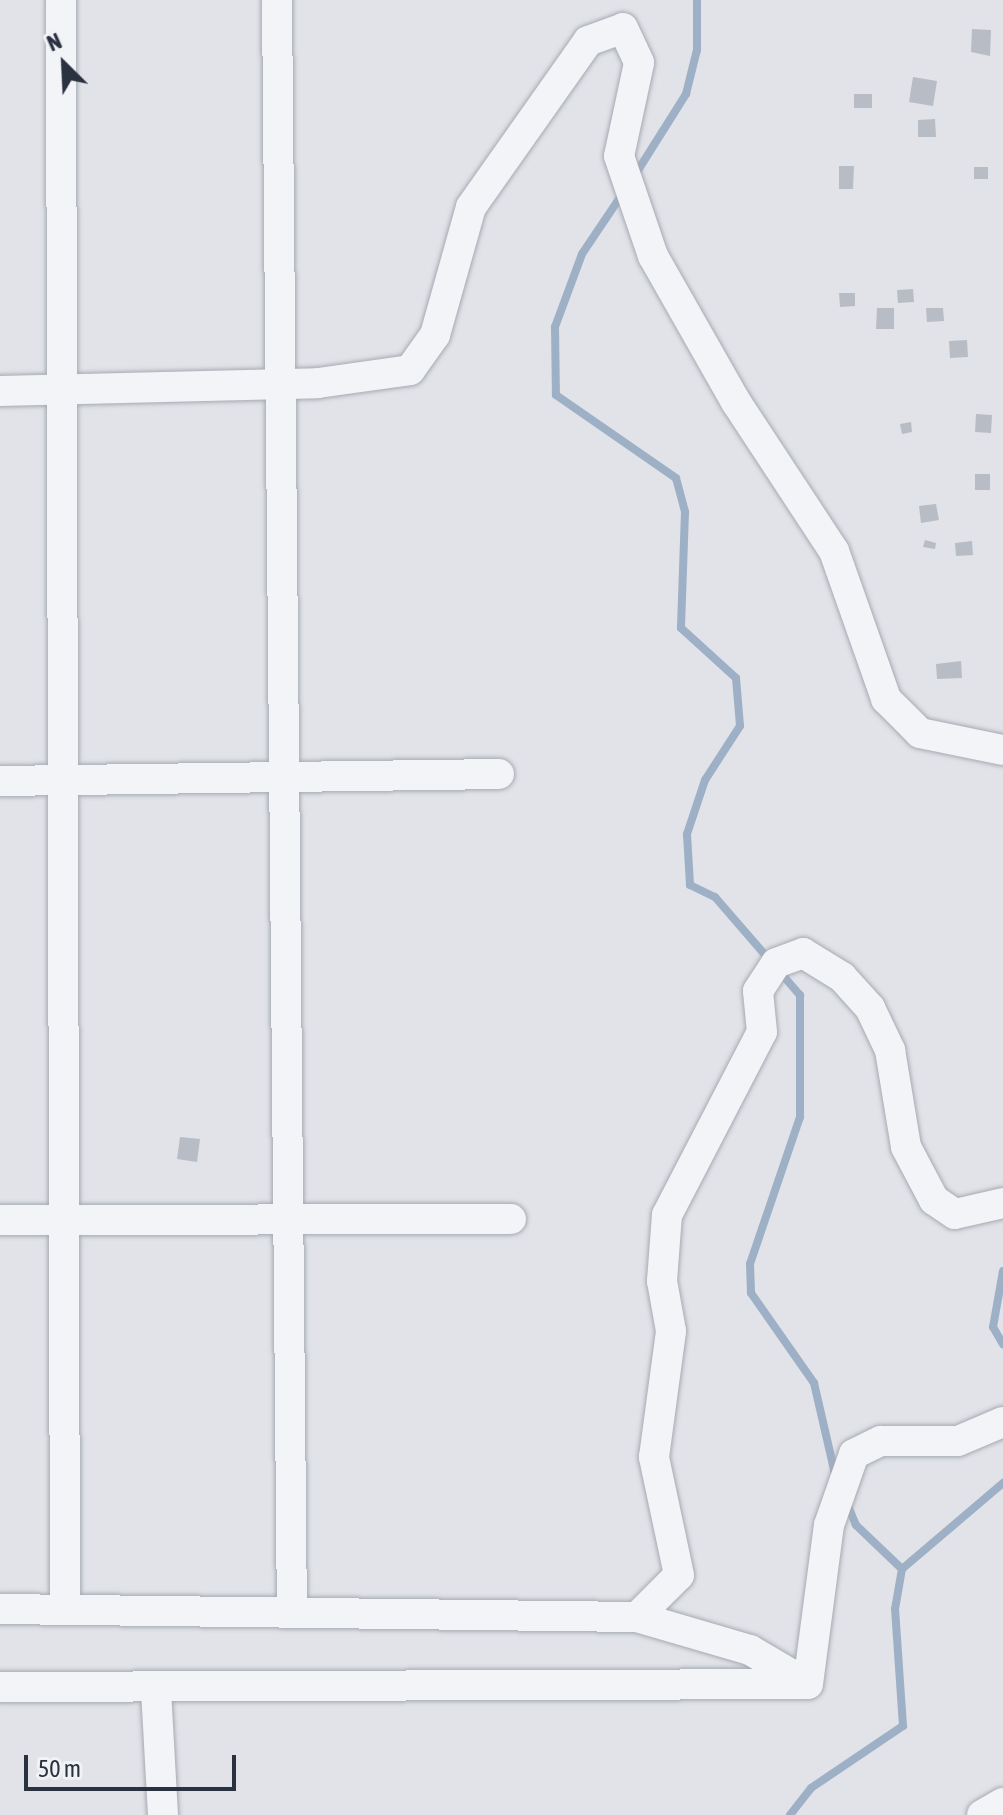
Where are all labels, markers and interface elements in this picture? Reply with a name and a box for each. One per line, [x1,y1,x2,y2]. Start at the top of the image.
north arrow [24,24,104,104]
text: N [43,28,65,57]
scale bar [28,1739,240,1789]
text: 50 m [38,1755,81,1782]

